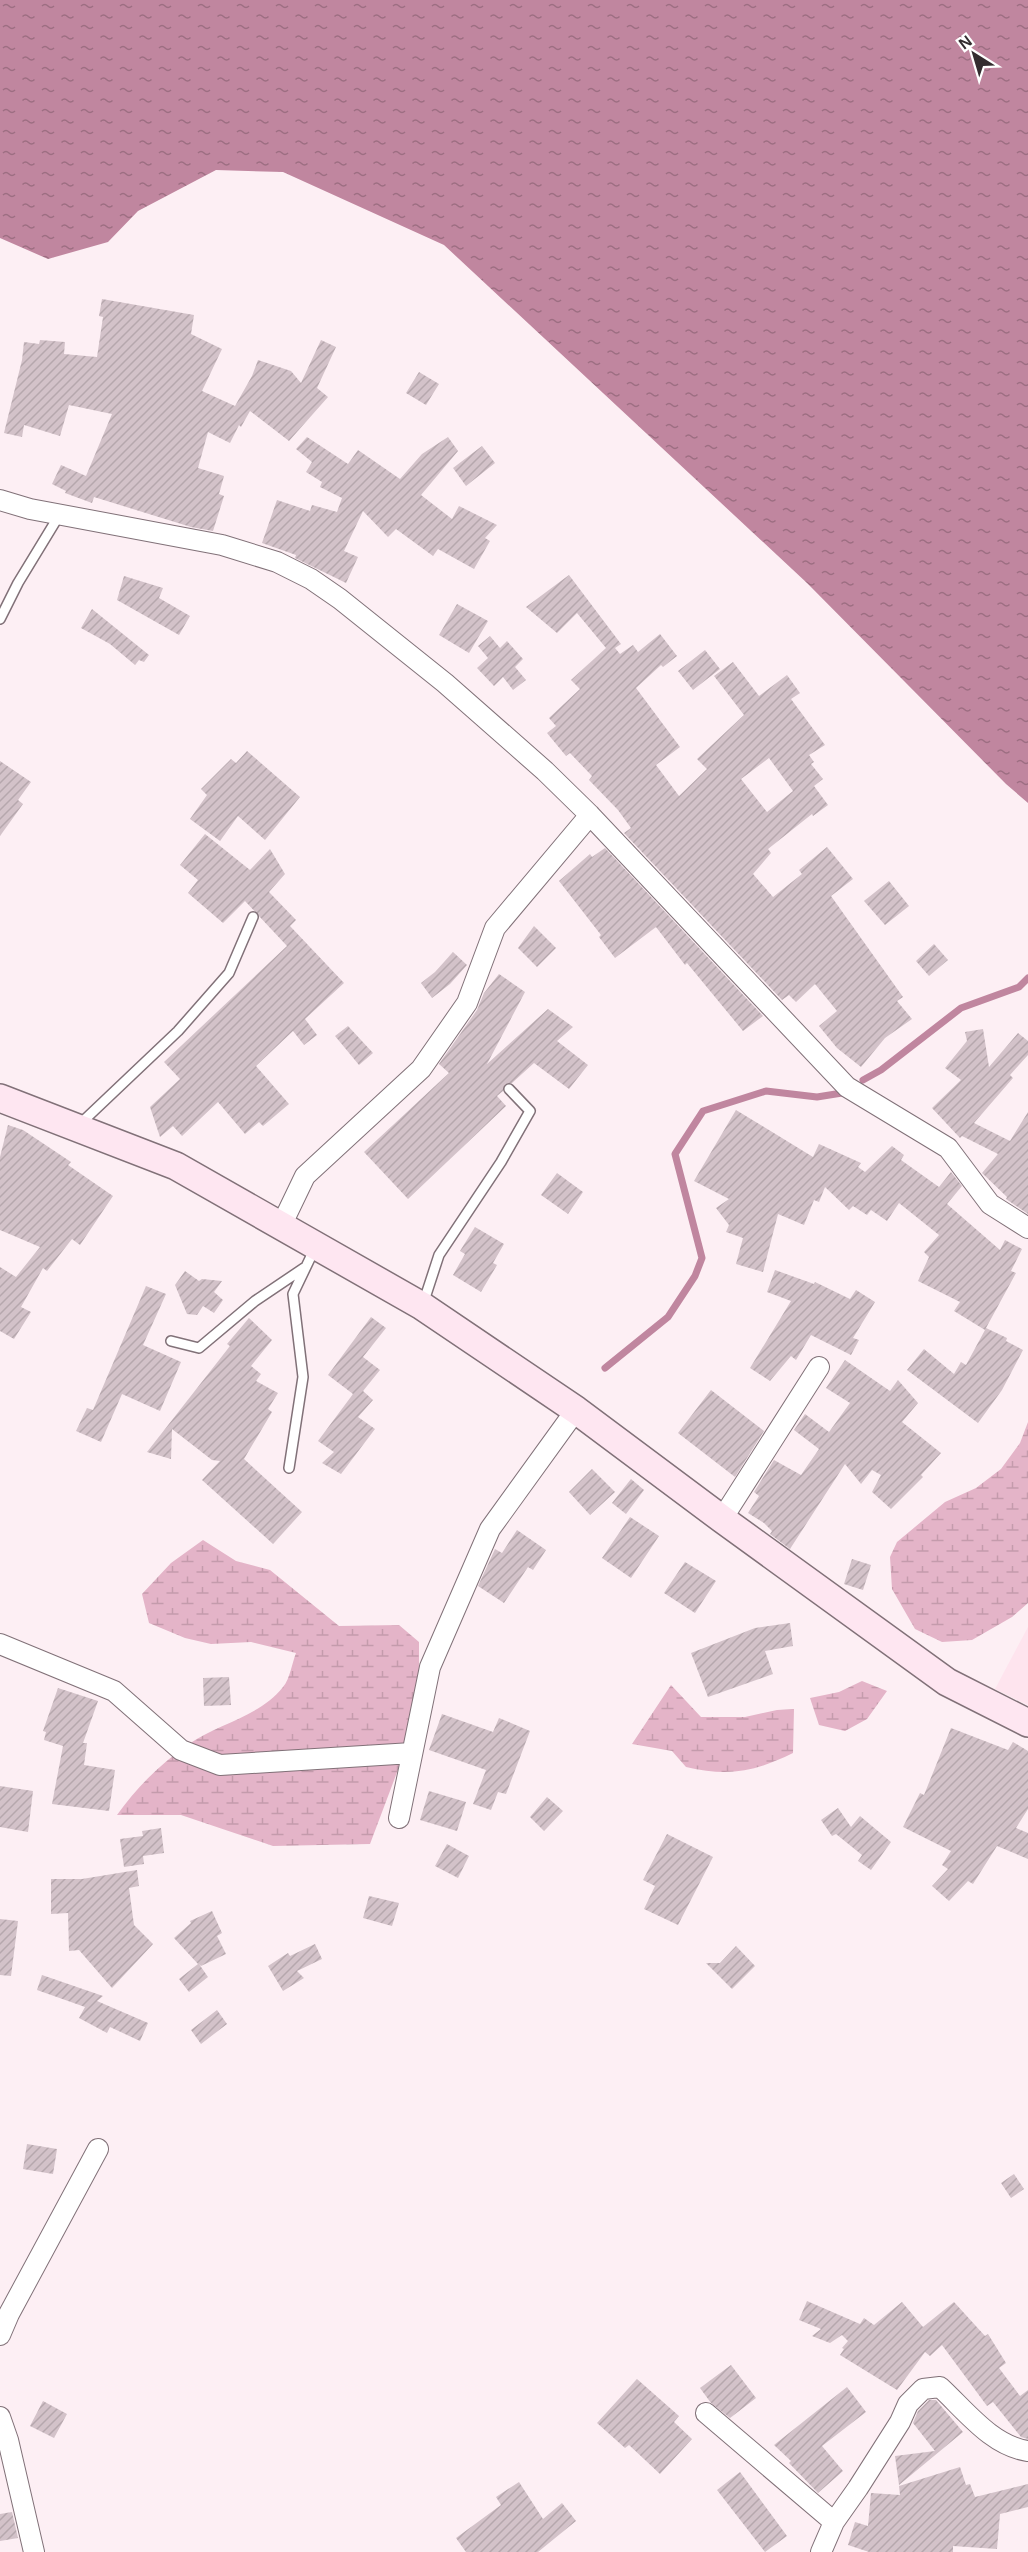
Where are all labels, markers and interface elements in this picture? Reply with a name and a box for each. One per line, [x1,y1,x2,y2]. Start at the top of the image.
north arrow [944,24,1004,84]
text: N [956,32,975,53]

